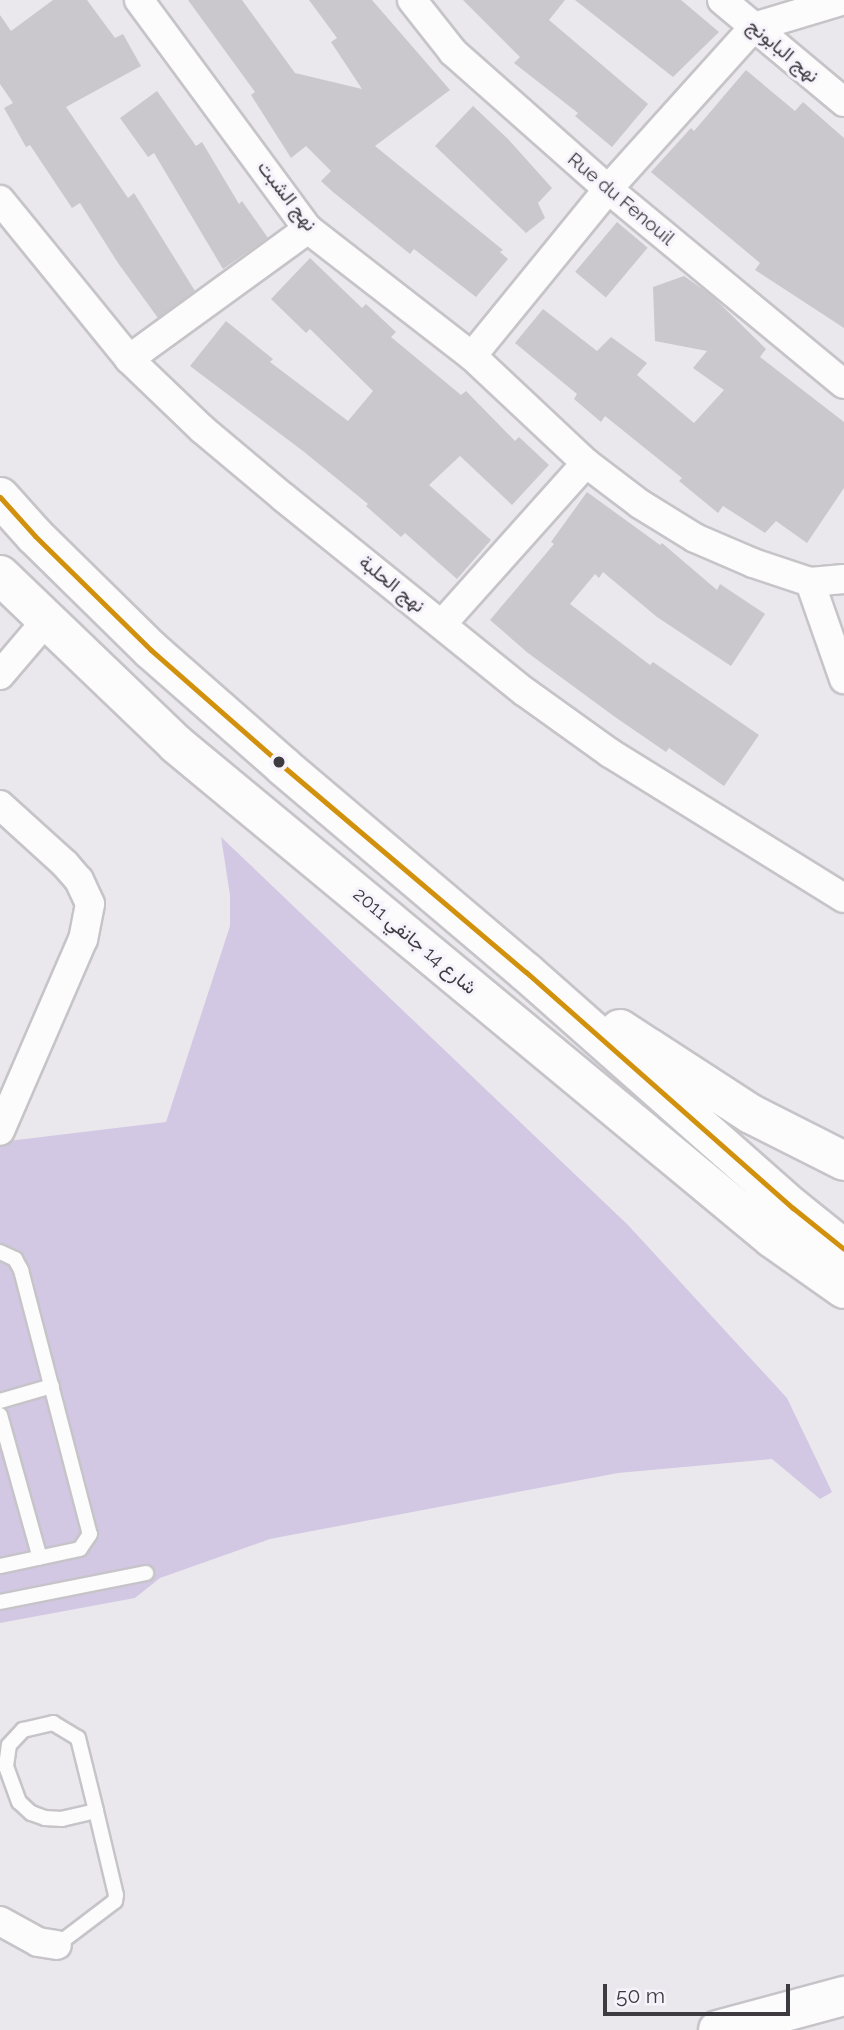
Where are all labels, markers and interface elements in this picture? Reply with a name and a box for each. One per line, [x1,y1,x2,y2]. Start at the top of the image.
street label: نهج البابونج [742,14,824,88]
street label: Rue du Fenouil [563,148,679,250]
street label: نهج الشبت [252,156,322,236]
street label: نهج الحلبة [354,551,430,617]
unlabelled marker [272,755,286,769]
street label: شارع 14 جانفي 2011 [349,883,481,999]
scale bar [606,1970,793,2014]
text: 50 m [616,1983,665,2008]

